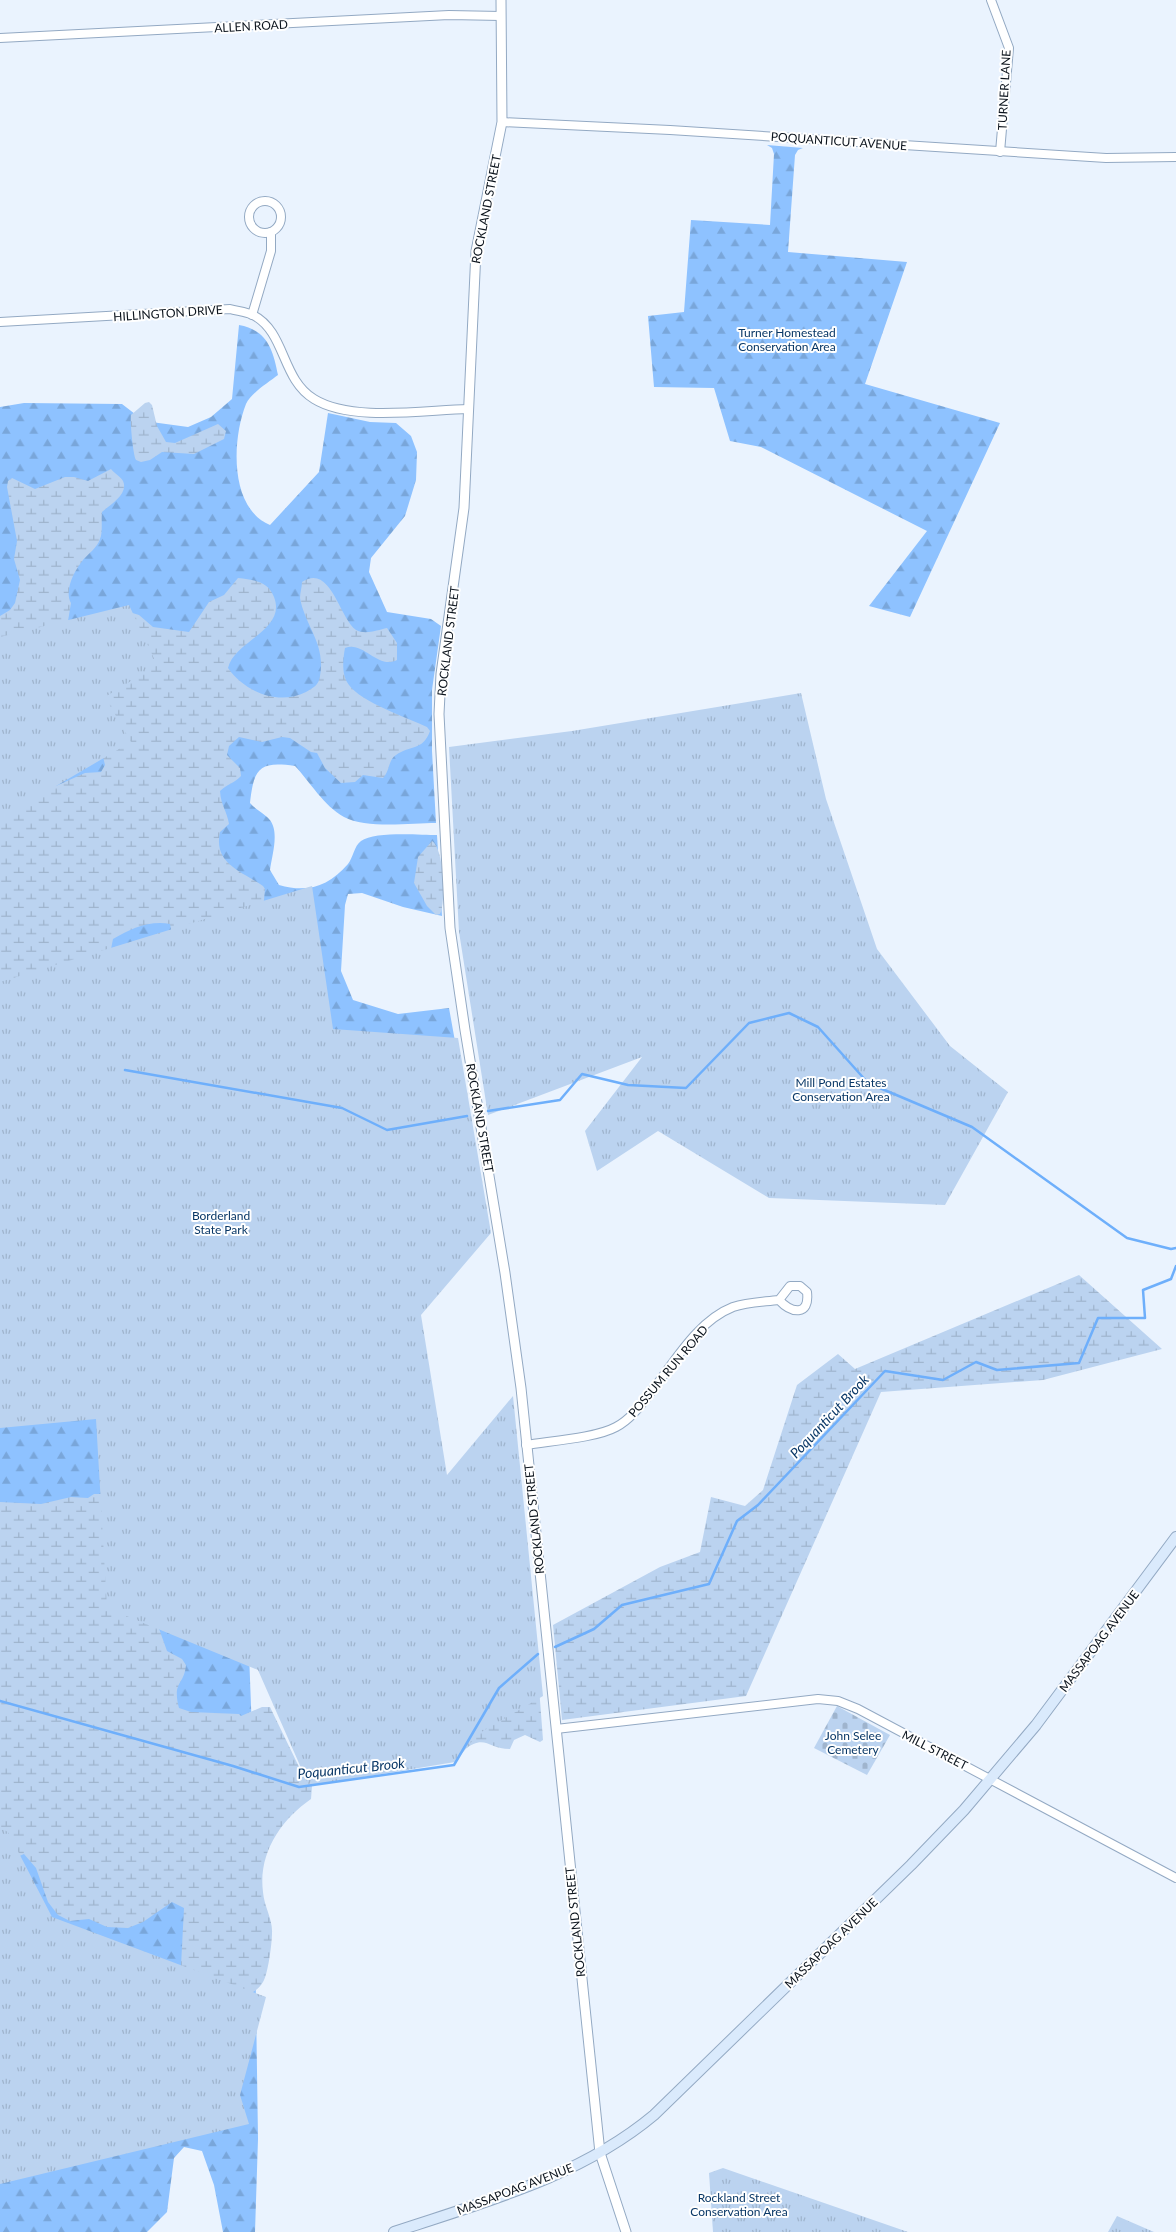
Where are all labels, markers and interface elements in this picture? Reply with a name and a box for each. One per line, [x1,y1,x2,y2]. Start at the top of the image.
street label: ALLEN ROAD [214,17,288,35]
street label: TURNER LANE [994,49,1014,131]
street label: POQUANTICUT AVENUE [770,129,908,153]
street label: ROCKLAND STREET [468,153,504,265]
street label: HILLINGTON DRIVE [113,302,223,324]
park label: Turner Homestead Conservation Area [738,325,836,354]
street label: ROCKLAND STREET [434,585,462,697]
street label: ROCKLAND STREET [463,1062,497,1174]
park label: Mill Pond Estates Conservation Area [792,1075,890,1104]
park label: Borderland State Park [192,1208,250,1237]
street label: POSSUM RUN ROAD [625,1322,711,1420]
water label: Poquanticut Brook [786,1370,872,1461]
street label: ROCKLAND STREET [521,1463,547,1575]
street label: MASSAPOAG AVENUE [1056,1587,1142,1695]
street label: MILL STREET [900,1727,970,1773]
park label: John Selee Cemetery [825,1728,881,1757]
water label: Poquanticut Brook [296,1754,406,1782]
street label: ROCKLAND STREET [562,1866,588,1978]
street label: MASSAPOAG AVENUE [781,1895,881,1991]
street label: MASSAPOAG AVENUE [455,2160,575,2218]
park label: Rockland Street Conservation Area [690,2190,788,2219]

